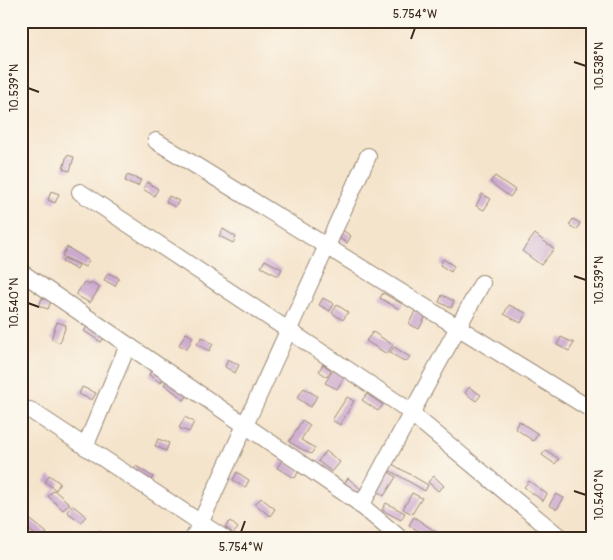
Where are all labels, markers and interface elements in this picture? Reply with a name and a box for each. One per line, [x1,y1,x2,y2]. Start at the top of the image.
text: 5.754°W [393,7,437,22]
text: 10.538°N [592,42,607,90]
text: 10.539°N [7,64,22,112]
text: 10.539°N [592,256,607,304]
text: 10.540°N [7,278,22,328]
text: 10.540°N [592,470,607,520]
text: 5.754°W [219,540,263,555]

